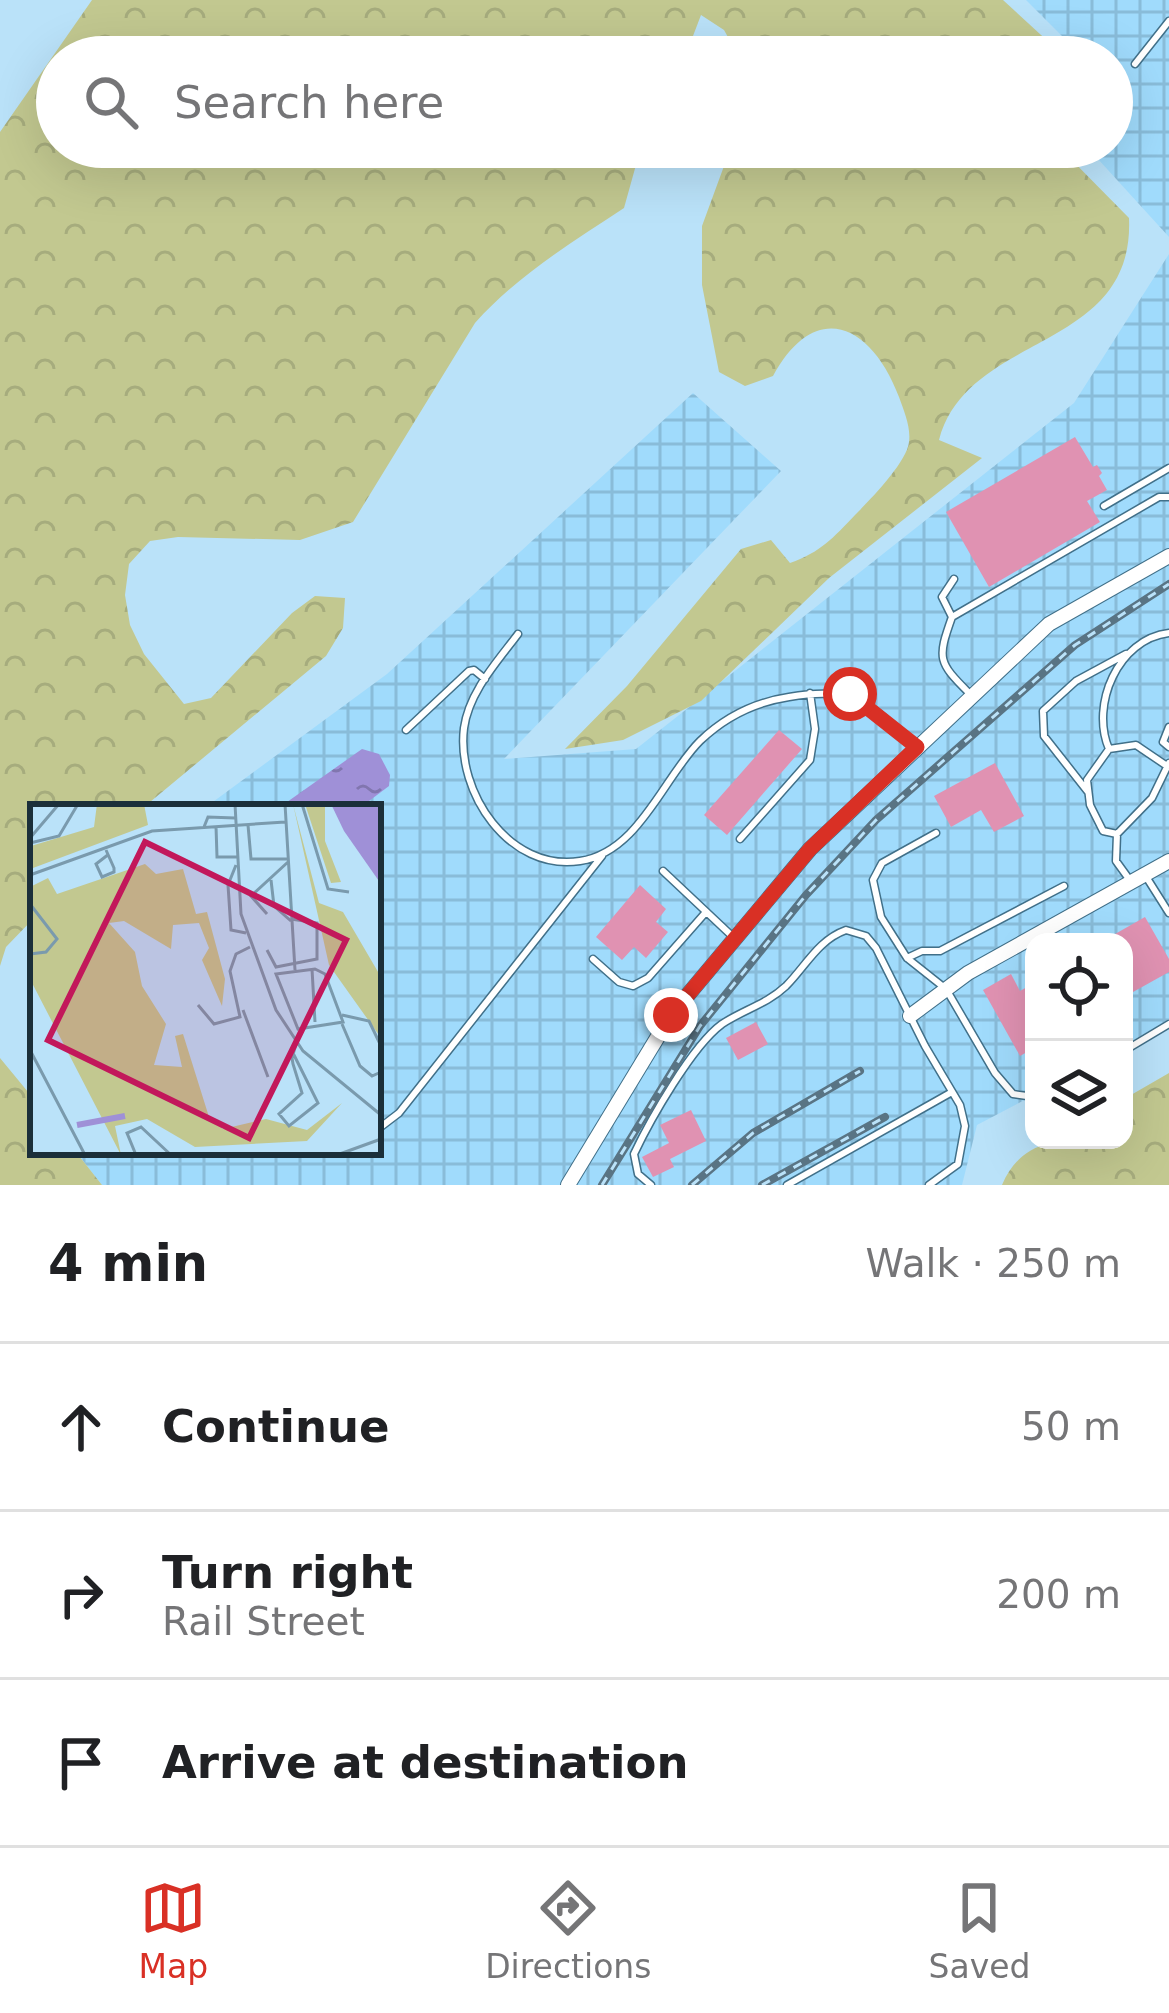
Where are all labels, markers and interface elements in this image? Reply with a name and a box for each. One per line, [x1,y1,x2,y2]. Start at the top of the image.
search box [36,36,1133,168]
icon: search [78,69,144,135]
text: Search here [174,76,444,129]
route start [823,667,877,721]
inset map [30,804,381,1155]
map controls [1025,933,1133,1149]
button: locate [1025,933,1133,1041]
route end [644,988,698,1042]
button: layers [1025,1041,1133,1149]
text: 4 min [48,1234,208,1293]
text: Walk · 250 m [866,1241,1121,1286]
icon: ahead [48,1394,114,1460]
text: Continue [162,1400,390,1453]
text: 50 m [1021,1404,1121,1449]
text: Turn right [162,1546,413,1599]
icon: right [48,1562,114,1628]
text: 200 m [996,1572,1121,1617]
text: Rail Street [162,1599,365,1644]
icon: arrive [48,1730,114,1796]
text: Arrive at destination [162,1736,688,1789]
tab: Map [139,1875,208,1986]
tab: Directions [485,1875,651,1986]
tab: Saved [929,1875,1030,1986]

